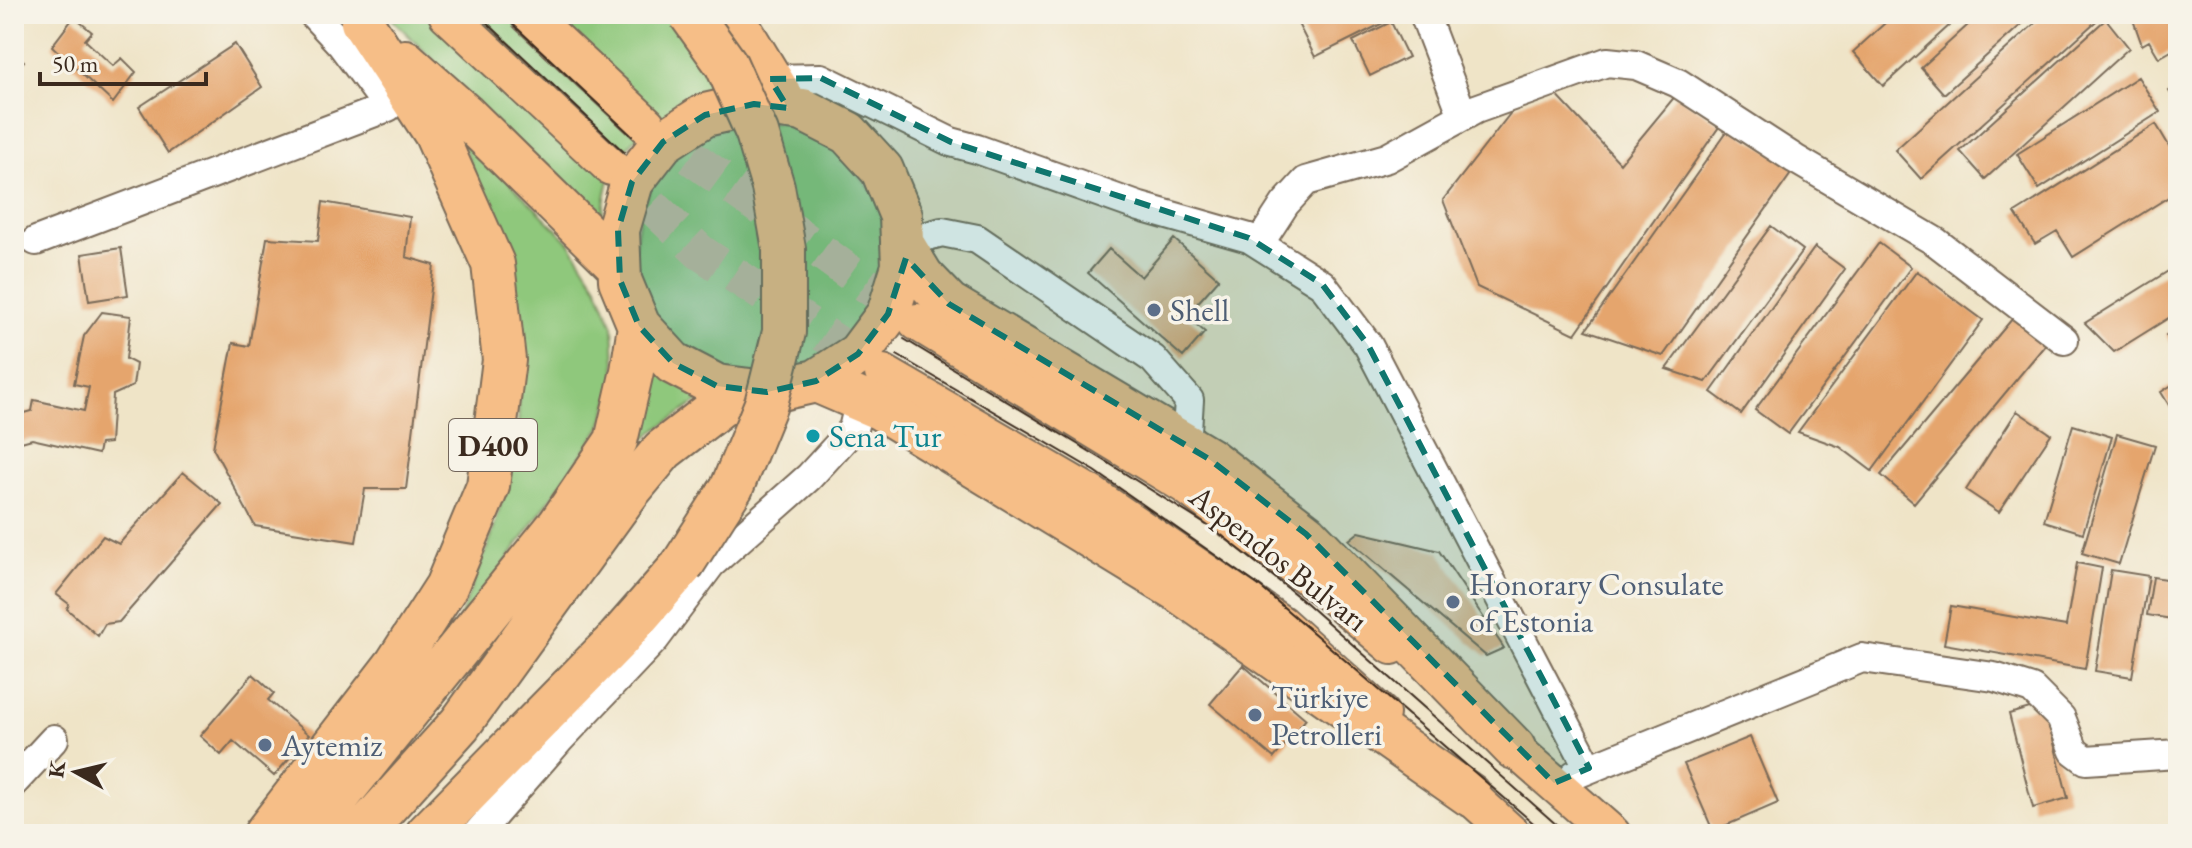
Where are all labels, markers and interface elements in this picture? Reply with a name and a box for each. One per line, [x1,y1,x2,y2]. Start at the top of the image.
scale bar [40,36,206,86]
text: 50 m [52,48,99,79]
place label: Shell [1170,289,1230,331]
marker: Shell [1145,301,1163,319]
place label: Sena Tur [829,415,942,457]
road number: D400 [449,419,537,471]
marker: Sena Tur [804,427,822,445]
street label: Aspendos Bulvarı [1180,475,1377,641]
place label: Honorary Consulate of Estonia [1469,563,1724,642]
marker: Honorary Consulate of Estonia [1444,593,1462,611]
place label: Türkiye Petrolleri [1271,676,1382,755]
marker: Türkiye Petrolleri [1246,706,1264,724]
place label: Aytemiz [280,724,382,766]
north arrow [36,732,116,812]
marker: Aytemiz [256,736,274,754]
text: K [41,759,72,780]

